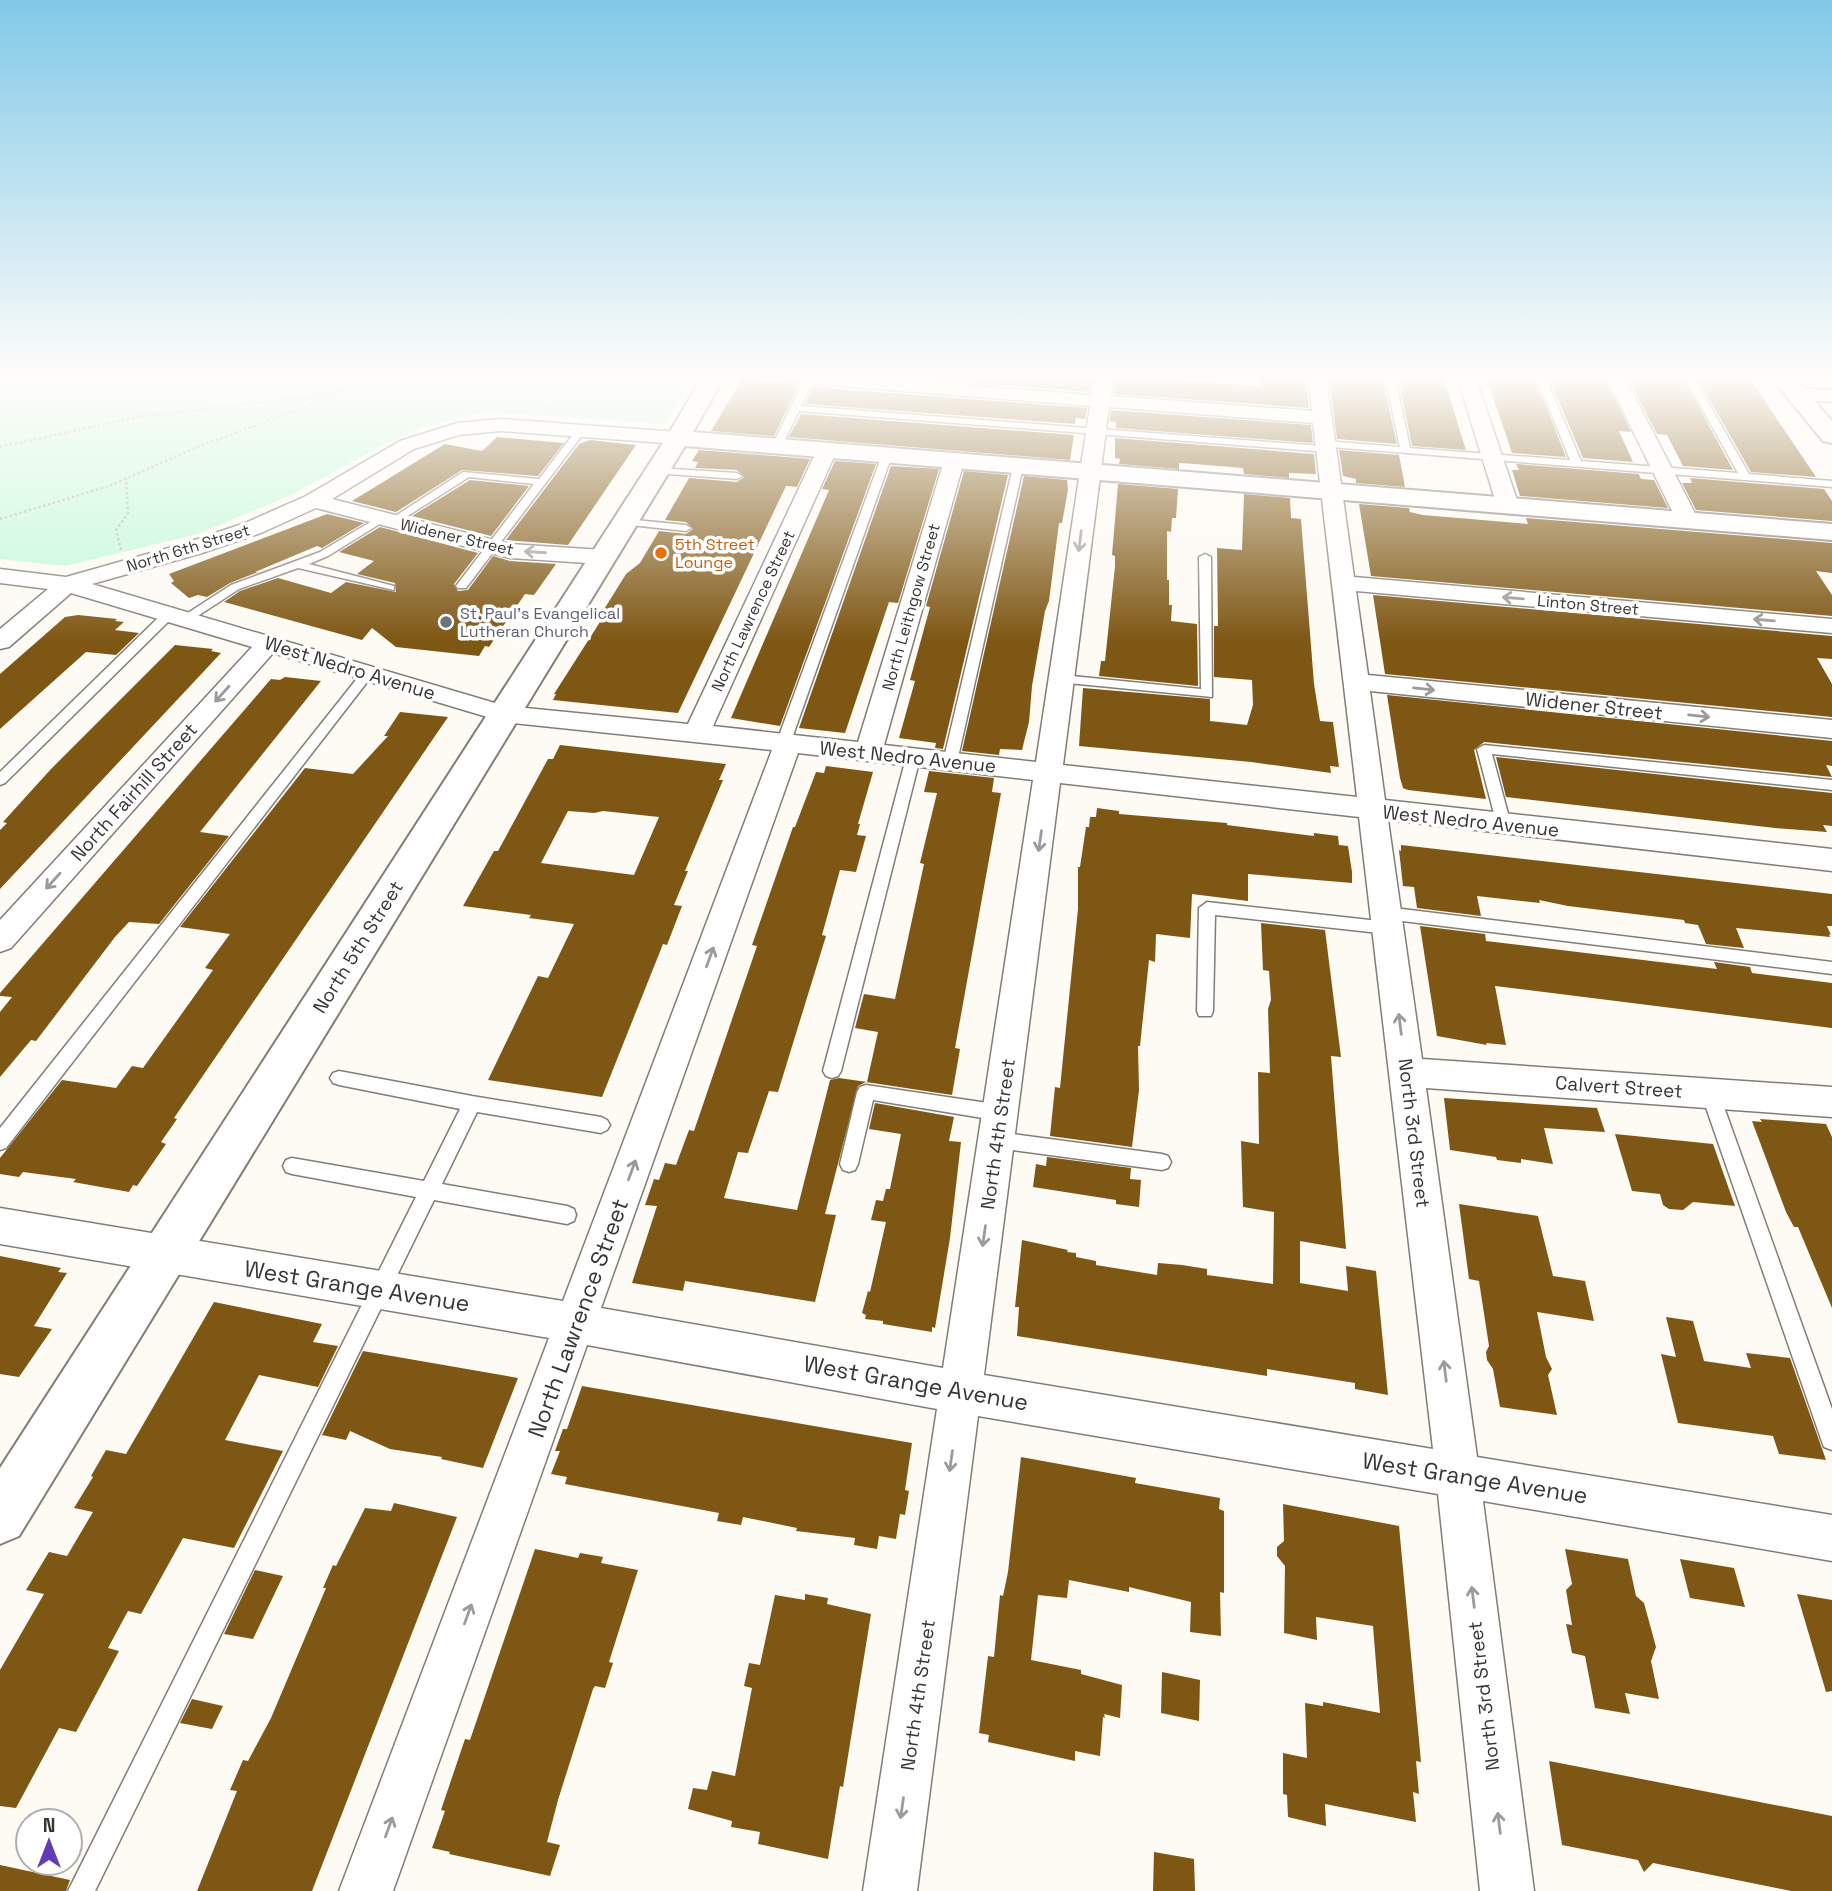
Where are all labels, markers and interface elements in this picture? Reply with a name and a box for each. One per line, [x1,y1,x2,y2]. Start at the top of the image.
street label: Widener Street [398,514,516,560]
street label: North 6th Street [124,519,252,577]
street label: North Leithgow Street [877,521,945,693]
street label: North Lawrence Street [706,527,800,695]
one-way arrow [1074,529,1087,552]
place label: 5th Street Lounge [675,534,755,573]
marker: 5th Street Lounge [653,545,669,561]
one-way arrow [524,546,547,559]
street label: Linton Street [1536,590,1640,620]
one-way arrow [1502,591,1525,604]
place label: St. Paul's Evangelical Lutheran Church [460,603,620,642]
marker: St. Paul's Evangelical Lutheran Church [438,614,454,630]
one-way arrow [1753,614,1776,627]
street label: West Nedro Avenue [262,630,438,706]
one-way arrow [1412,683,1435,696]
one-way arrow [214,685,230,703]
street label: Widener Street [1524,686,1664,726]
one-way arrow [1687,710,1710,723]
street label: North Fairhill Street [65,717,203,867]
street label: West Nedro Avenue [818,735,998,779]
street label: West Nedro Avenue [1381,799,1561,843]
one-way arrow [1033,829,1046,852]
one-way arrow [45,872,61,890]
street label: North 5th Street [307,876,409,1018]
one-way arrow [705,946,718,968]
one-way arrow [1394,1013,1407,1036]
street label: North 4th Street [975,1057,1021,1211]
street label: North 3rd Street [1392,1057,1436,1209]
street label: Calvert Street [1554,1070,1684,1104]
one-way arrow [627,1160,639,1182]
street label: North Lawrence Street [521,1194,635,1442]
one-way arrow [977,1224,990,1247]
street label: West Grange Avenue [242,1253,472,1319]
street label: West Grange Avenue [801,1348,1031,1418]
one-way arrow [1438,1361,1451,1383]
street label: West Grange Avenue [1360,1445,1590,1511]
one-way arrow [945,1449,958,1472]
one-way arrow [1466,1586,1479,1609]
one-way arrow [463,1603,476,1625]
street label: North 4th Street [895,1618,941,1772]
street label: North 3rd Street [1462,1620,1506,1772]
one-way arrow [895,1796,908,1818]
north arrow [14,1807,84,1877]
one-way arrow [1492,1812,1505,1835]
text: N [43,1813,55,1838]
one-way arrow [384,1817,397,1838]

